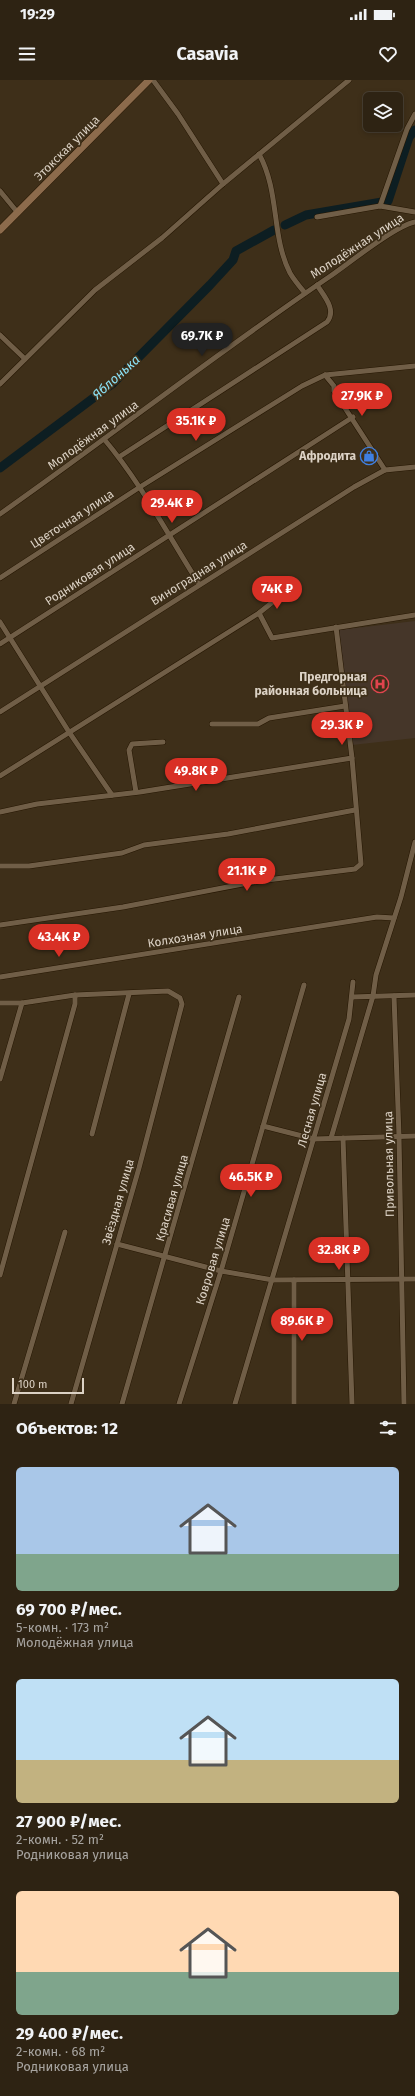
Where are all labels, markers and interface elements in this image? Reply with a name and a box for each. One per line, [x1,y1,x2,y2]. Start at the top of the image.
text: 19:29 [20,5,55,23]
icon: menu [16,43,38,65]
text: Casavia [176,43,239,65]
icon: heart [377,43,399,65]
map controls [363,92,403,132]
button: layers [363,92,403,132]
street label: Этокская улица [32,113,102,183]
street label: Молодёжная улица [308,211,406,281]
pin: 69.7K ₽ [165,323,239,357]
text: 69.7K ₽ [181,328,223,343]
water label: Яблонька [88,352,143,403]
pin: 27.9K ₽ [325,383,399,417]
text: 27.9K ₽ [341,388,383,403]
street label: Молодёжная улица [45,397,141,473]
pin: 35.1K ₽ [159,408,233,442]
text: 35.1K ₽ [176,413,216,428]
shop icon: Афродита [359,446,379,466]
place label: Афродита [298,449,356,463]
street label: Цветочная улица [28,487,116,551]
pin: 29.4K ₽ [135,490,209,524]
text: 29.4K ₽ [150,495,194,510]
street label: Виноградная улица [148,538,250,608]
street label: Родниковая улица [43,540,137,608]
pin: 74K ₽ [249,576,305,610]
text: 74K ₽ [261,581,293,596]
place label: Предгорная районная больница [254,670,367,698]
hospital icon: Предгорная районная больница [370,674,390,694]
pin: 29.3K ₽ [305,712,379,746]
text: 29.3K ₽ [320,717,364,732]
pin: 49.8K ₽ [159,758,233,792]
text: 49.8K ₽ [174,763,218,778]
pin: 21.1K ₽ [210,858,284,892]
text: 21.1K ₽ [227,863,267,878]
street label: Колхозная улица [146,922,244,950]
pin: 43.4K ₽ [22,924,96,958]
text: 43.4K ₽ [37,929,81,944]
street label: Лесная улица [295,1071,329,1149]
street label: Привольная улица [381,1111,397,1217]
street label: Красивая улица [153,1153,191,1243]
street label: Звёздная улица [99,1157,137,1247]
pin: 46.5K ₽ [214,1164,288,1198]
text: 46.5K ₽ [229,1169,273,1184]
street label: Ковровая улица [193,1215,233,1307]
pin: 32.8K ₽ [302,1237,376,1271]
text: 32.8K ₽ [317,1242,361,1257]
pin: 89.6K ₽ [265,1308,339,1342]
text: 89.6K ₽ [280,1313,324,1328]
scale bar [12,1376,84,1395]
text: 100 m [18,1378,47,1391]
icon: filters [377,1417,399,1439]
text: Объектов: 12 [16,1418,118,1439]
icon: home [172,1493,244,1565]
text: 69 700 ₽/мес. [16,1599,122,1620]
text: 5-комн. · 173 m² [16,1620,109,1635]
text: Молодёжная улица [16,1635,134,1650]
icon: home [172,1705,244,1777]
text: 27 900 ₽/мес. [16,1811,121,1832]
text: 2-комн. · 52 m² [16,1832,104,1847]
text: Родниковая улица [16,1847,129,1862]
icon: home [172,1917,244,1989]
text: 29 400 ₽/мес. [16,2023,123,2044]
text: 2-комн. · 68 m² [16,2044,105,2059]
text: Родниковая улица [16,2059,129,2074]

